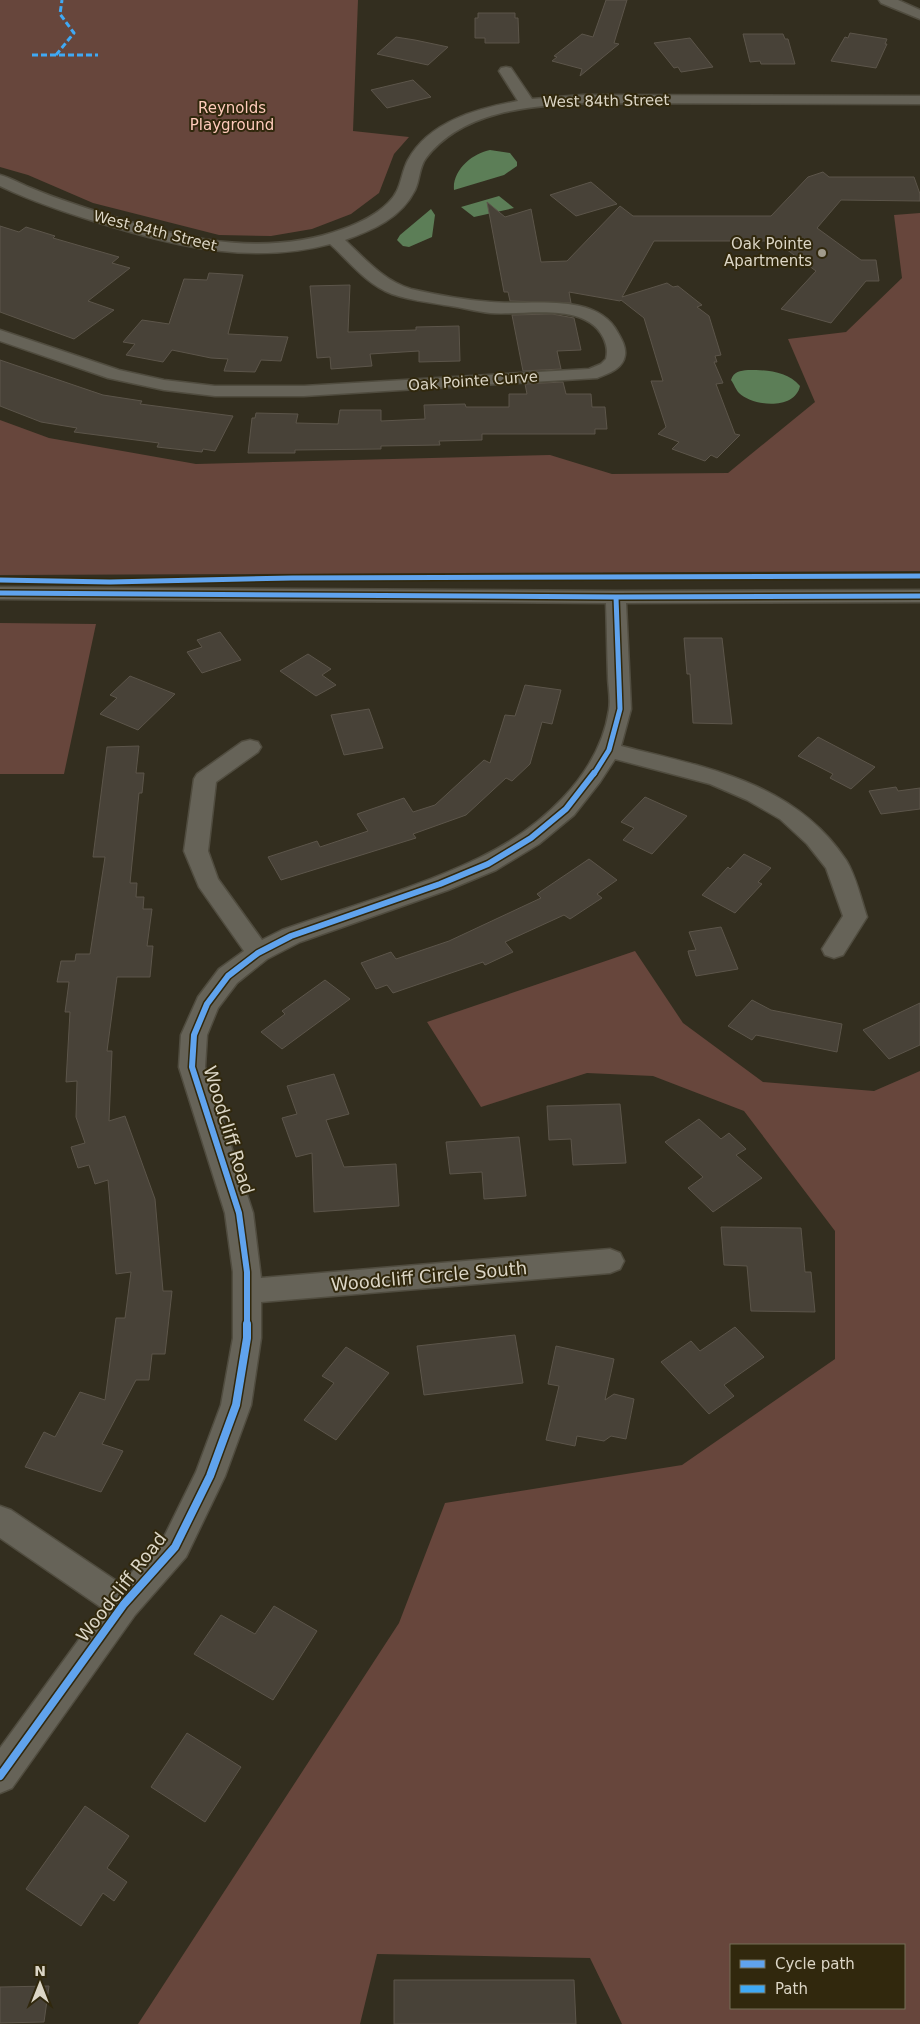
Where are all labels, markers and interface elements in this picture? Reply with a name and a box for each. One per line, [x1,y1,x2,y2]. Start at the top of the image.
street label: West 84th Street [543,91,669,111]
park label: Reynolds Playground [190,99,274,134]
street label: West 84th Street [91,207,219,255]
place label: Oak Pointe Apartments [724,235,812,270]
marker: Oak Pointe Apartments [816,247,828,259]
street label: Oak Pointe Curve [408,367,538,395]
street label: Woodcliff Road [199,1063,259,1197]
street label: Woodcliff Circle South [330,1257,528,1295]
street label: Woodcliff Road [72,1528,170,1646]
legend [730,1944,905,2009]
text: Cycle path [775,1955,855,1973]
north arrow [15,1959,65,2009]
text: N [34,1963,46,1979]
text: Path [775,1980,808,1998]

